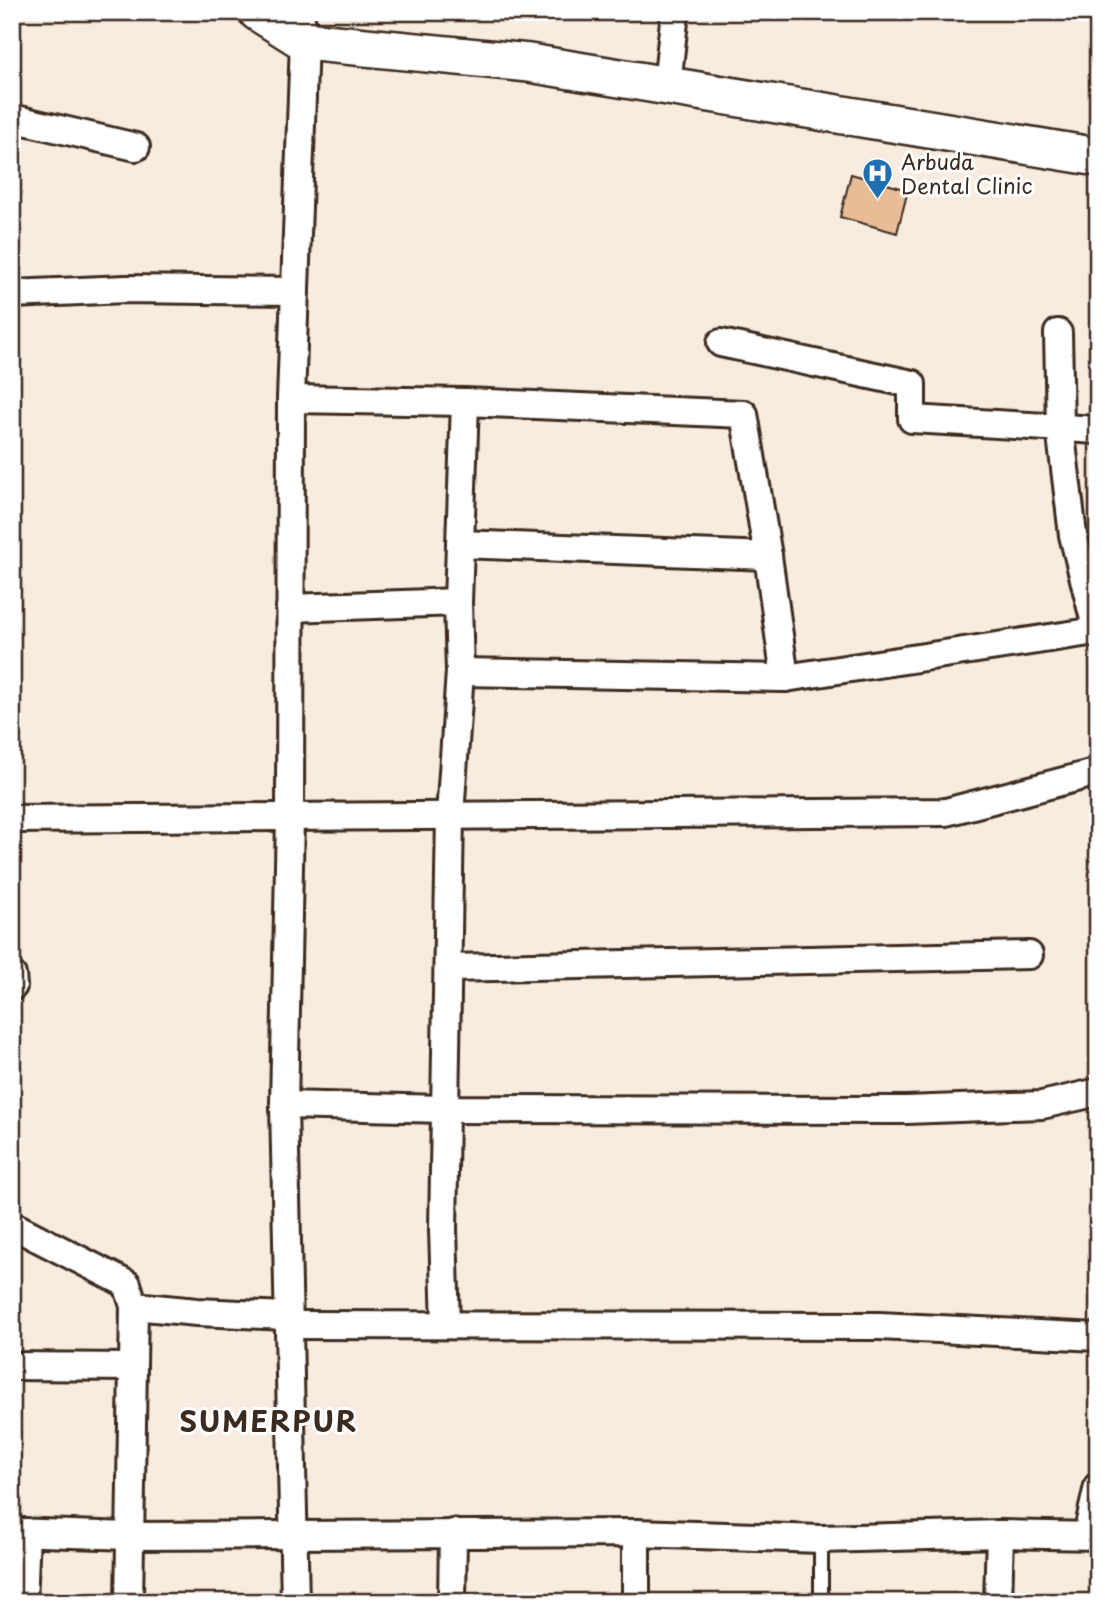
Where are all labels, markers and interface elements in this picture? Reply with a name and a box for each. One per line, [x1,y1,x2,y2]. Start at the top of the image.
place label: Arbuda Dental Clinic [901,145,1032,201]
hospital icon: Arbuda Dental Clinic [861,156,895,200]
district label: SUMERPUR [180,1399,358,1442]

